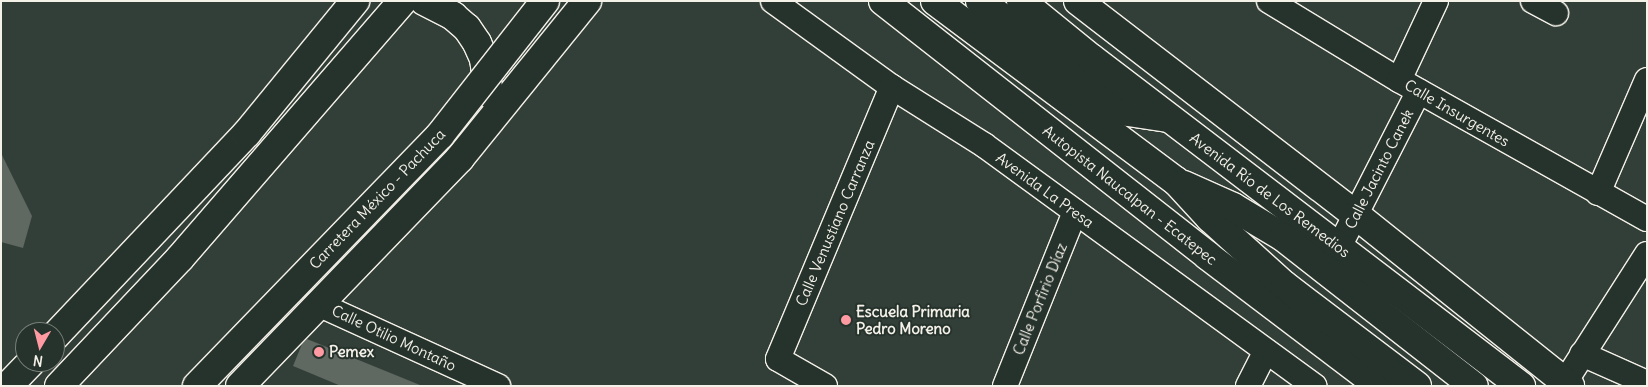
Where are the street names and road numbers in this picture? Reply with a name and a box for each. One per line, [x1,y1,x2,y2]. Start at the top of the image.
street label: Calle Insurgentes [1401,76,1513,150]
street label: Calle Jacinto Canek [1341,106,1417,232]
street label: Autopista Naucalpan - Ecatepec [1039,121,1221,269]
street label: Carretera México - Pachuca [305,125,449,273]
street label: Avenida Río de Los Remedios [1186,129,1354,261]
street label: Calle Venustiano Carranza [792,137,878,309]
street label: Avenida La Presa [993,149,1097,231]
street label: Calle Porfirio Díaz [1009,240,1071,358]
street label: Calle Otilio Montaño [329,301,459,375]

